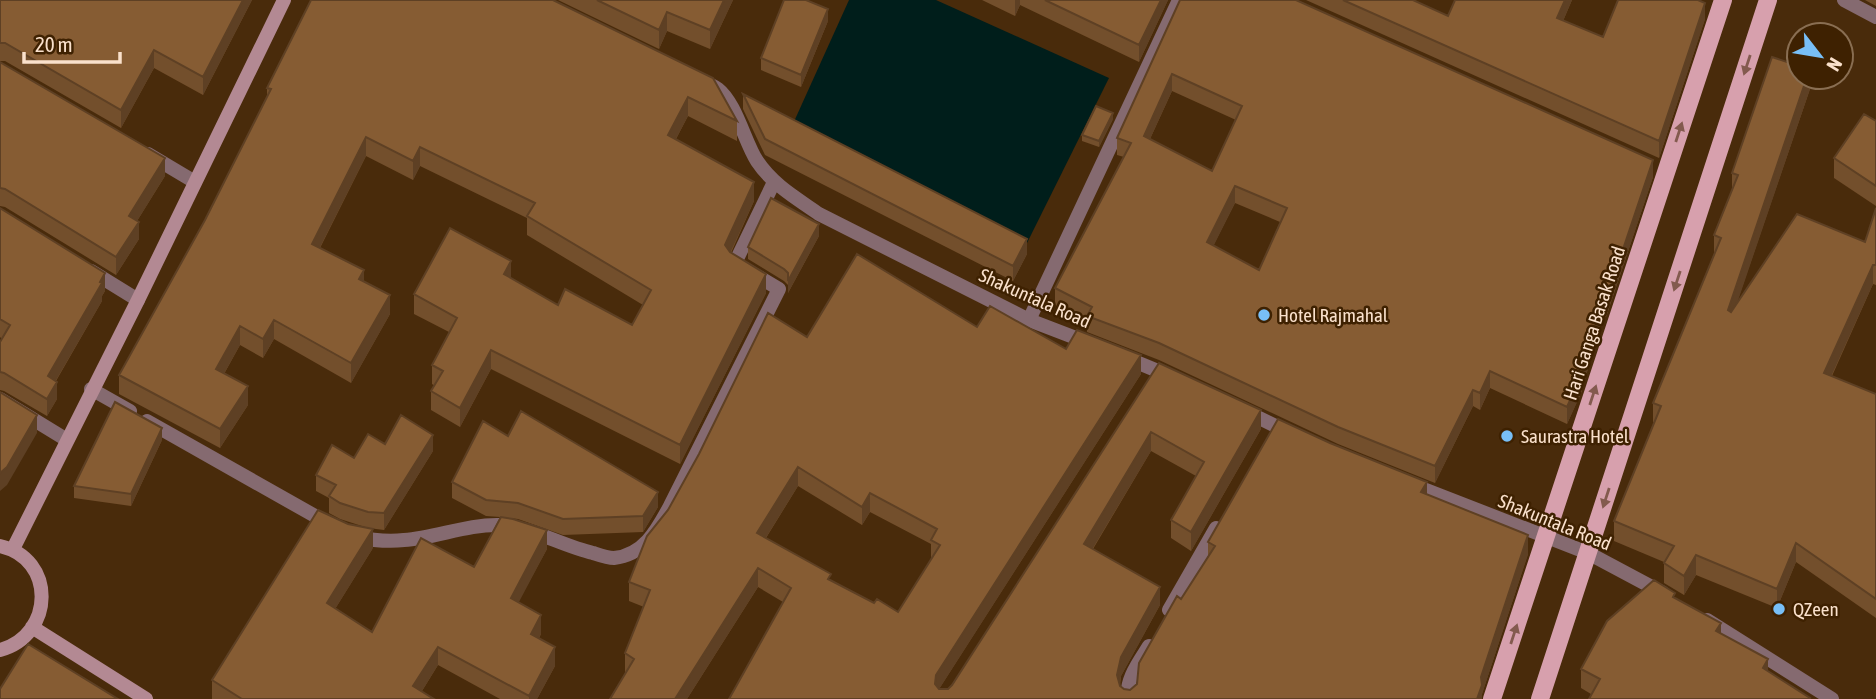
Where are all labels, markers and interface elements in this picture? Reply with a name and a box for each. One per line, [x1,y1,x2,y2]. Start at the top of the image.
scale bar [24,21,121,65]
north arrow [1785,21,1855,91]
text: 20 m [35,32,73,56]
text: N [1822,54,1847,75]
one-way arrow [1741,55,1751,76]
one-way arrow [1674,122,1685,143]
street label: Hari Ganga Basak Road [1559,243,1629,403]
street label: Shakuntala Road [976,264,1094,332]
one-way arrow [1671,271,1681,292]
place label: Hotel Rajmahal [1278,304,1388,326]
marker: Hotel Rajmahal [1256,307,1272,323]
one-way arrow [1588,384,1599,405]
place label: Saurastra Hotel [1521,425,1629,447]
marker: Saurastra Hotel [1499,428,1515,444]
one-way arrow [1601,487,1611,508]
street label: Shakuntala Road [1495,489,1615,555]
place label: QZeen [1793,598,1839,620]
marker: QZeen [1771,601,1787,617]
one-way arrow [1509,624,1520,645]

